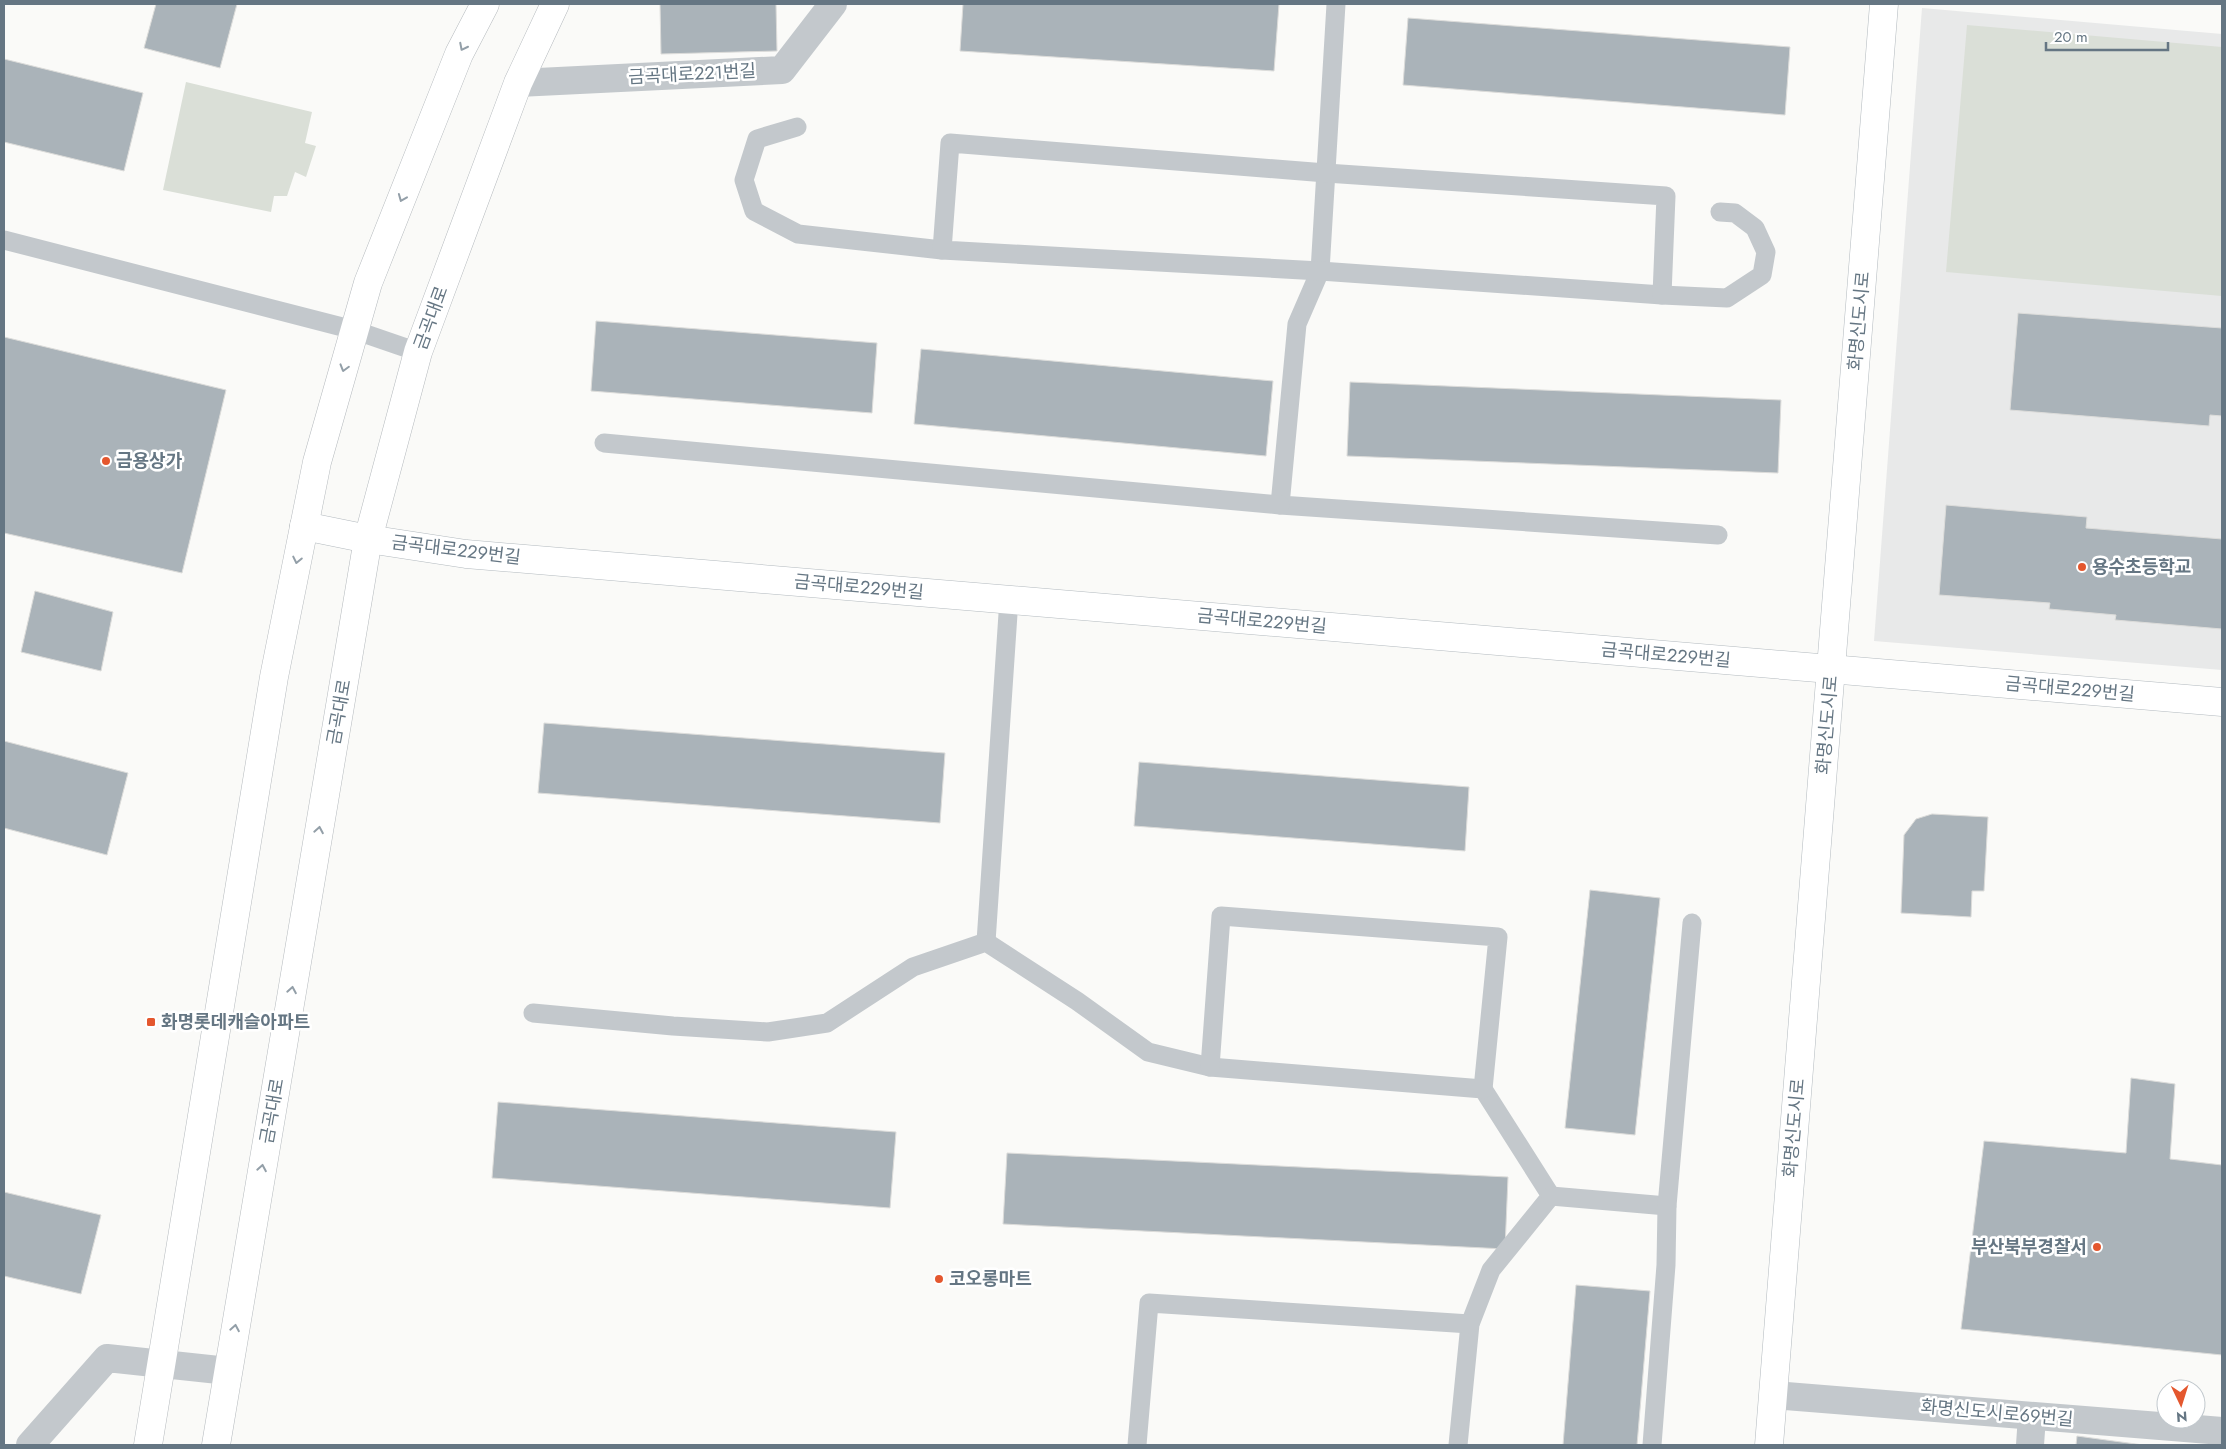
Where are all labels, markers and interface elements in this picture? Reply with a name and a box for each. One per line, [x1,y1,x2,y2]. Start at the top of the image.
scale bar [2046,20,2168,52]
text: 20 m [2054,26,2088,48]
one-way arrow [459,42,469,51]
street label: 금곡대로221번길 [627,58,757,90]
one-way arrow [398,193,408,202]
street label: 화명신도시로 [1842,270,1876,372]
street label: 금곡대로 [407,282,455,354]
one-way arrow [339,363,349,371]
place label: 금용상가 [116,448,183,474]
marker: 금용상가 [100,455,112,467]
street label: 금곡대로229번길 [390,529,522,571]
place label: 용수초등학교 [2092,554,2191,580]
one-way arrow [293,555,303,564]
marker: 용수초등학교 [2076,561,2088,573]
street label: 금곡대로229번길 [793,568,925,606]
street label: 금곡대로229번길 [1196,602,1328,640]
street label: 금곡대로229번길 [1600,636,1732,674]
street label: 금곡대로229번길 [2004,670,2136,708]
street label: 화명신도시로 [1810,674,1844,776]
street label: 금곡대로 [320,677,358,747]
one-way arrow [314,826,324,835]
one-way arrow [287,986,297,995]
place label: 화명롯데캐슬아파트 [161,1009,310,1035]
marker: 화명롯데캐슬아파트 [145,1016,157,1028]
street label: 금곡대로 [253,1076,291,1146]
street label: 화명신도시로 [1777,1077,1811,1179]
one-way arrow [257,1164,267,1172]
place label: 부산북부경찰서 [1971,1234,2087,1260]
marker: 부산북부경찰서 [2091,1241,2103,1253]
place label: 코오롱마트 [949,1266,1032,1292]
marker: 코오롱마트 [933,1273,945,1285]
one-way arrow [230,1324,240,1333]
north arrow [2156,1379,2206,1429]
street label: 화명신도시로69번길 [1920,1393,2074,1433]
text: N [2176,1407,2188,1427]

